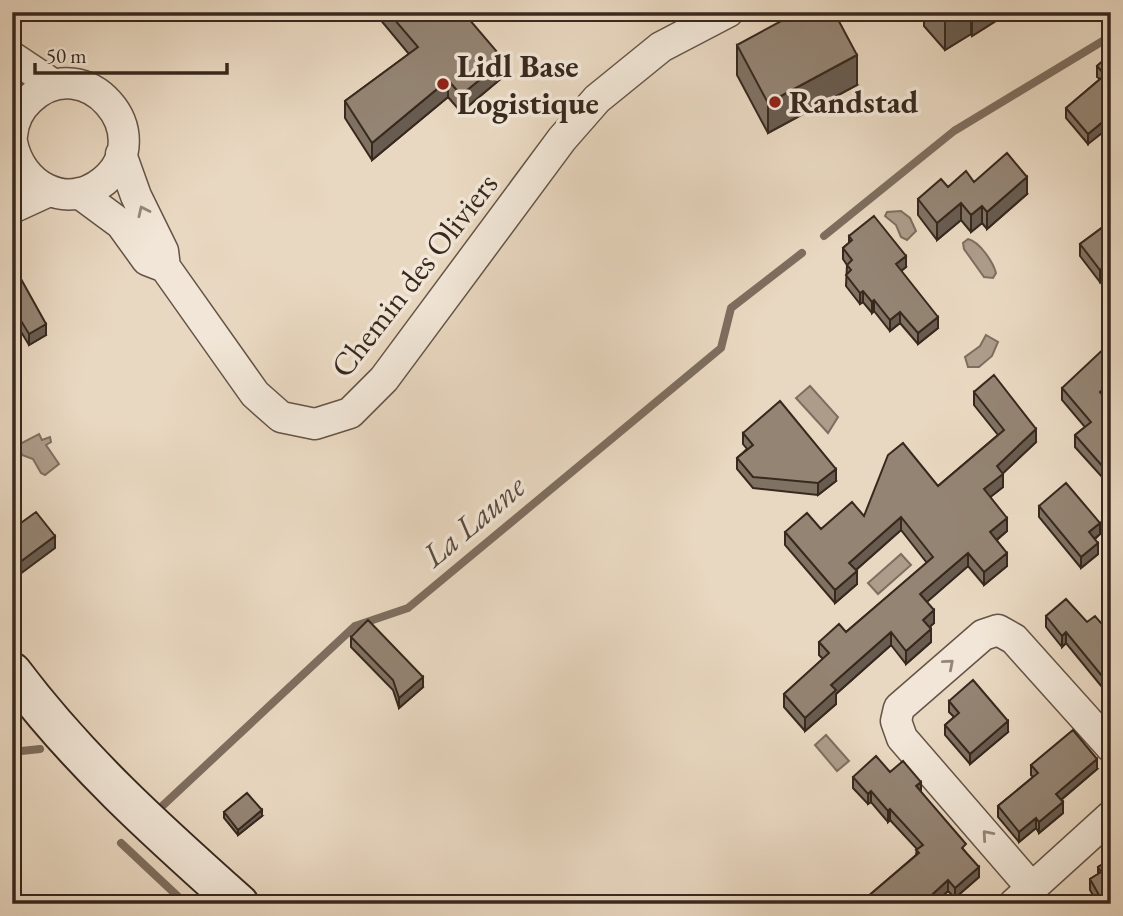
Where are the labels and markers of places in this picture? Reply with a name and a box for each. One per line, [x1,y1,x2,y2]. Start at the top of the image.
place label: Lidl Base Logistique [457,45,599,124]
marker: Lidl Base Logistique [435,76,451,92]
place label: Randstad [789,81,919,123]
marker: Randstad [767,94,783,110]

